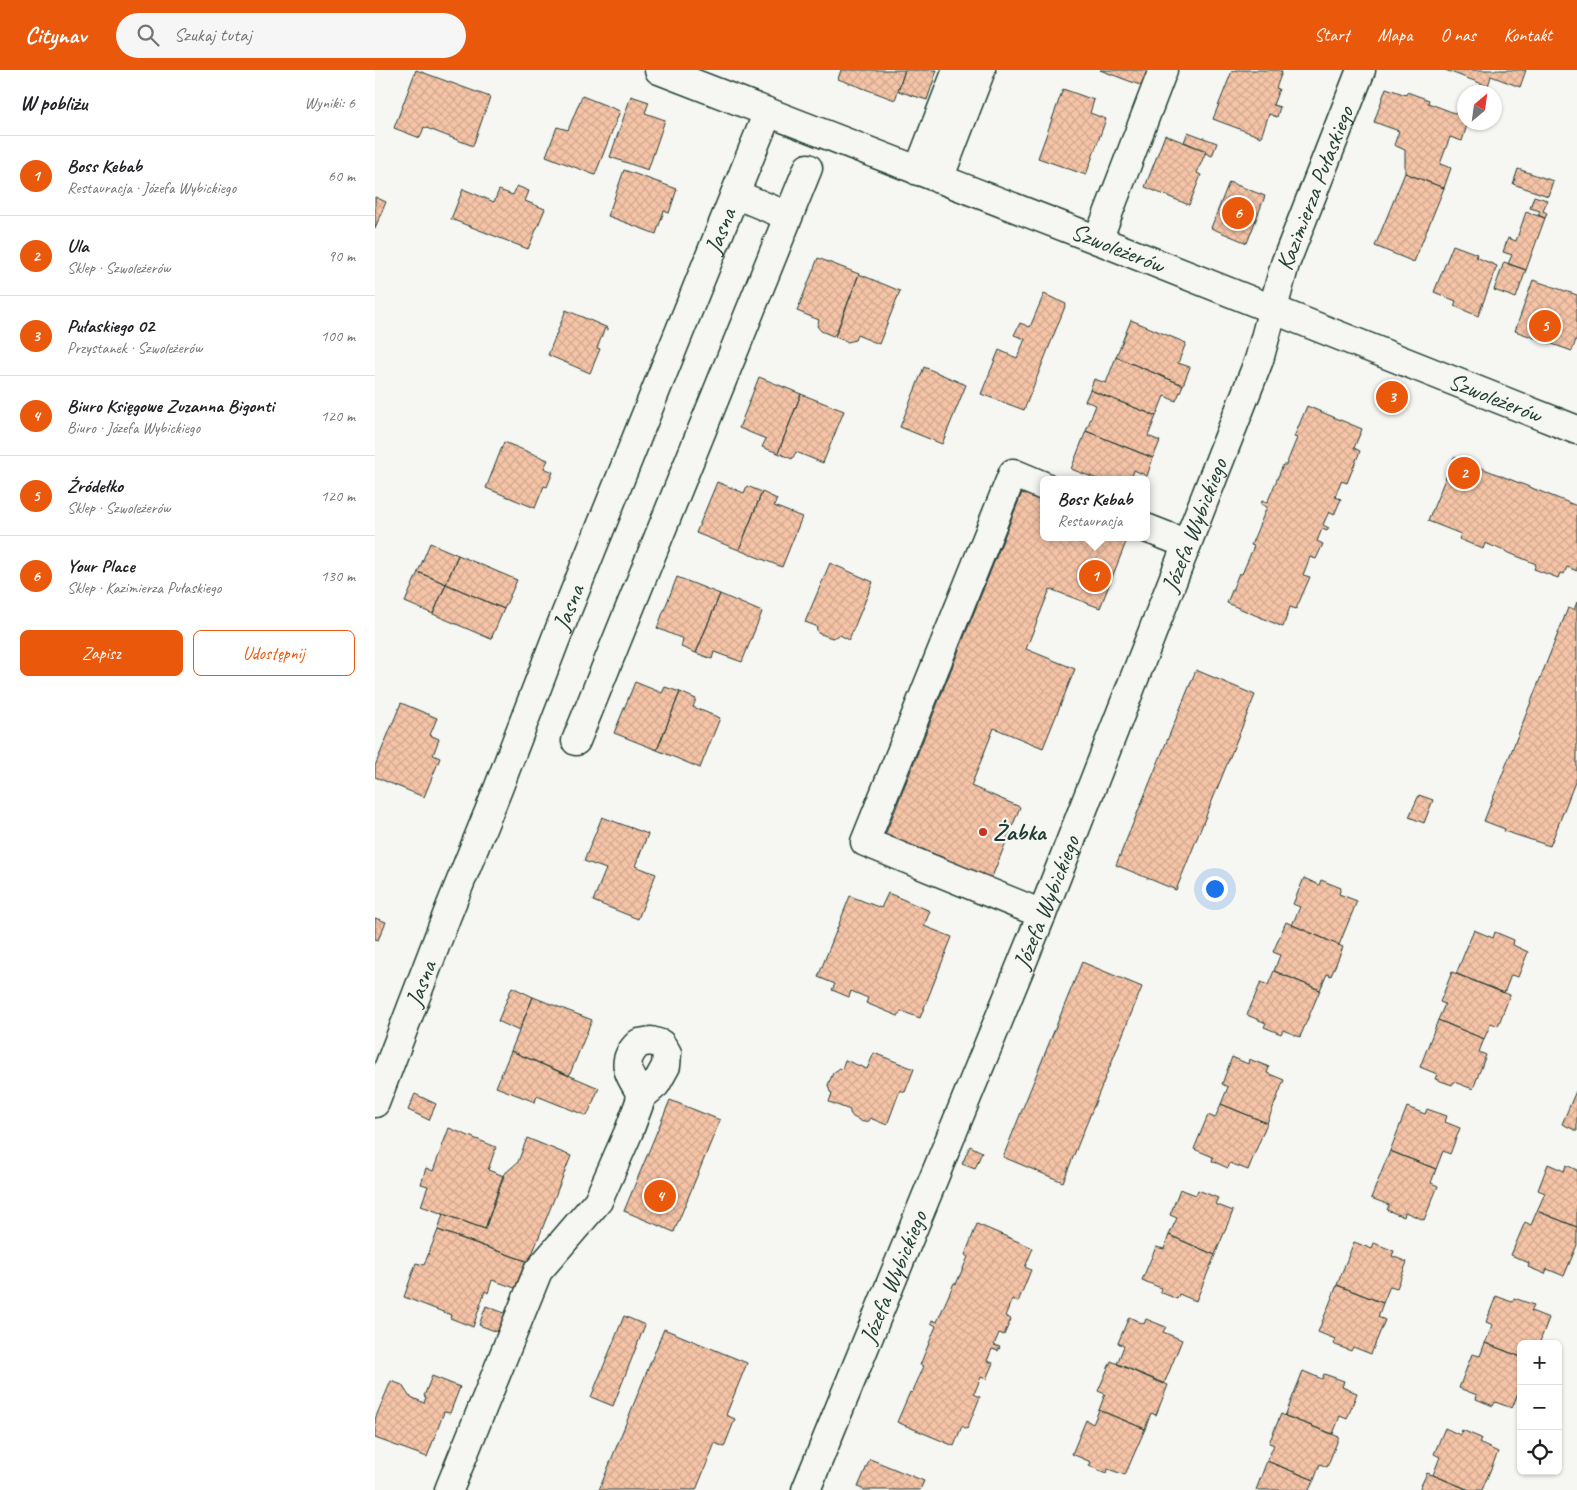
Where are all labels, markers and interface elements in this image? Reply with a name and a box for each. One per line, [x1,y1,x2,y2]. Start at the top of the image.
search box [116,13,466,58]
text: Citynav [25,20,86,50]
icon: search [134,21,162,49]
text: Szukaj tutaj [174,23,252,47]
text: Start [1314,24,1350,46]
text: Mapa [1378,24,1412,46]
text: O nas [1440,24,1476,46]
text: Kontakt [1504,24,1552,46]
north arrow [1457,85,1502,130]
text: W pobliżu [20,90,87,116]
text: Wyniki: 6 [304,93,355,113]
street label: Kazimierza Pułaskiego [1269,101,1361,274]
text: Boss Kebab [67,154,142,178]
text: 1 [32,166,40,186]
text: 60 m [328,166,355,186]
text: Restauracja · Józefa Wybickiego [67,178,236,198]
pin: 6 [1222,194,1254,232]
street label: Jasna [697,203,743,259]
street label: Szwoleżerów [1067,216,1170,280]
text: Ula [67,234,89,258]
text: 2 [32,246,40,266]
text: 90 m [328,246,355,266]
text: Sklep · Szwoleżerów [67,258,170,278]
pin: 5 [1529,307,1561,345]
text: Pułaskiego 02 [67,314,154,338]
text: 3 [32,326,40,346]
text: 100 m [321,326,355,346]
text: Przystanek · Szwoleżerów [67,338,202,358]
street label: Szwoleżerów [1444,366,1547,430]
pin: 3 [1376,378,1408,416]
text: Biuro Księgowe Zuzanna Bigonti [67,394,274,418]
text: 4 [32,406,40,426]
text: 120 m [321,406,355,426]
text: Biuro · Józefa Wybickiego [67,418,200,438]
street label: Józefa Wybickiego [1154,453,1234,597]
pin: 2 [1448,454,1480,492]
text: Źródełko [67,474,123,498]
popup [1040,476,1150,541]
text: 5 [33,486,39,506]
text: 120 m [321,486,355,506]
text: Boss Kebab [1058,487,1132,511]
text: Sklep · Szwoleżerów [67,498,170,518]
text: Restauracja [1058,511,1122,531]
text: Your Place [67,554,135,578]
pin: 1 [1079,557,1111,595]
text: 6 [32,566,40,586]
text: 130 m [321,566,355,586]
text: Sklep · Kazimierza Pułaskiego [67,578,221,598]
street label: Jasna [545,579,591,635]
button: Zapisz [20,630,183,676]
button: Udostępnij [193,630,355,676]
place label: Żabka [993,817,1048,847]
marker: Żabka [977,826,989,838]
street label: Józefa Wybickiego [1006,830,1087,974]
your location [1202,876,1228,902]
street label: Jasna [398,955,444,1011]
pin: 4 [644,1177,676,1215]
street label: Józefa Wybickiego [852,1205,934,1349]
map controls [1517,1340,1562,1475]
button: + [1517,1340,1562,1385]
button: − [1517,1385,1562,1430]
button: locate [1517,1430,1562,1475]

